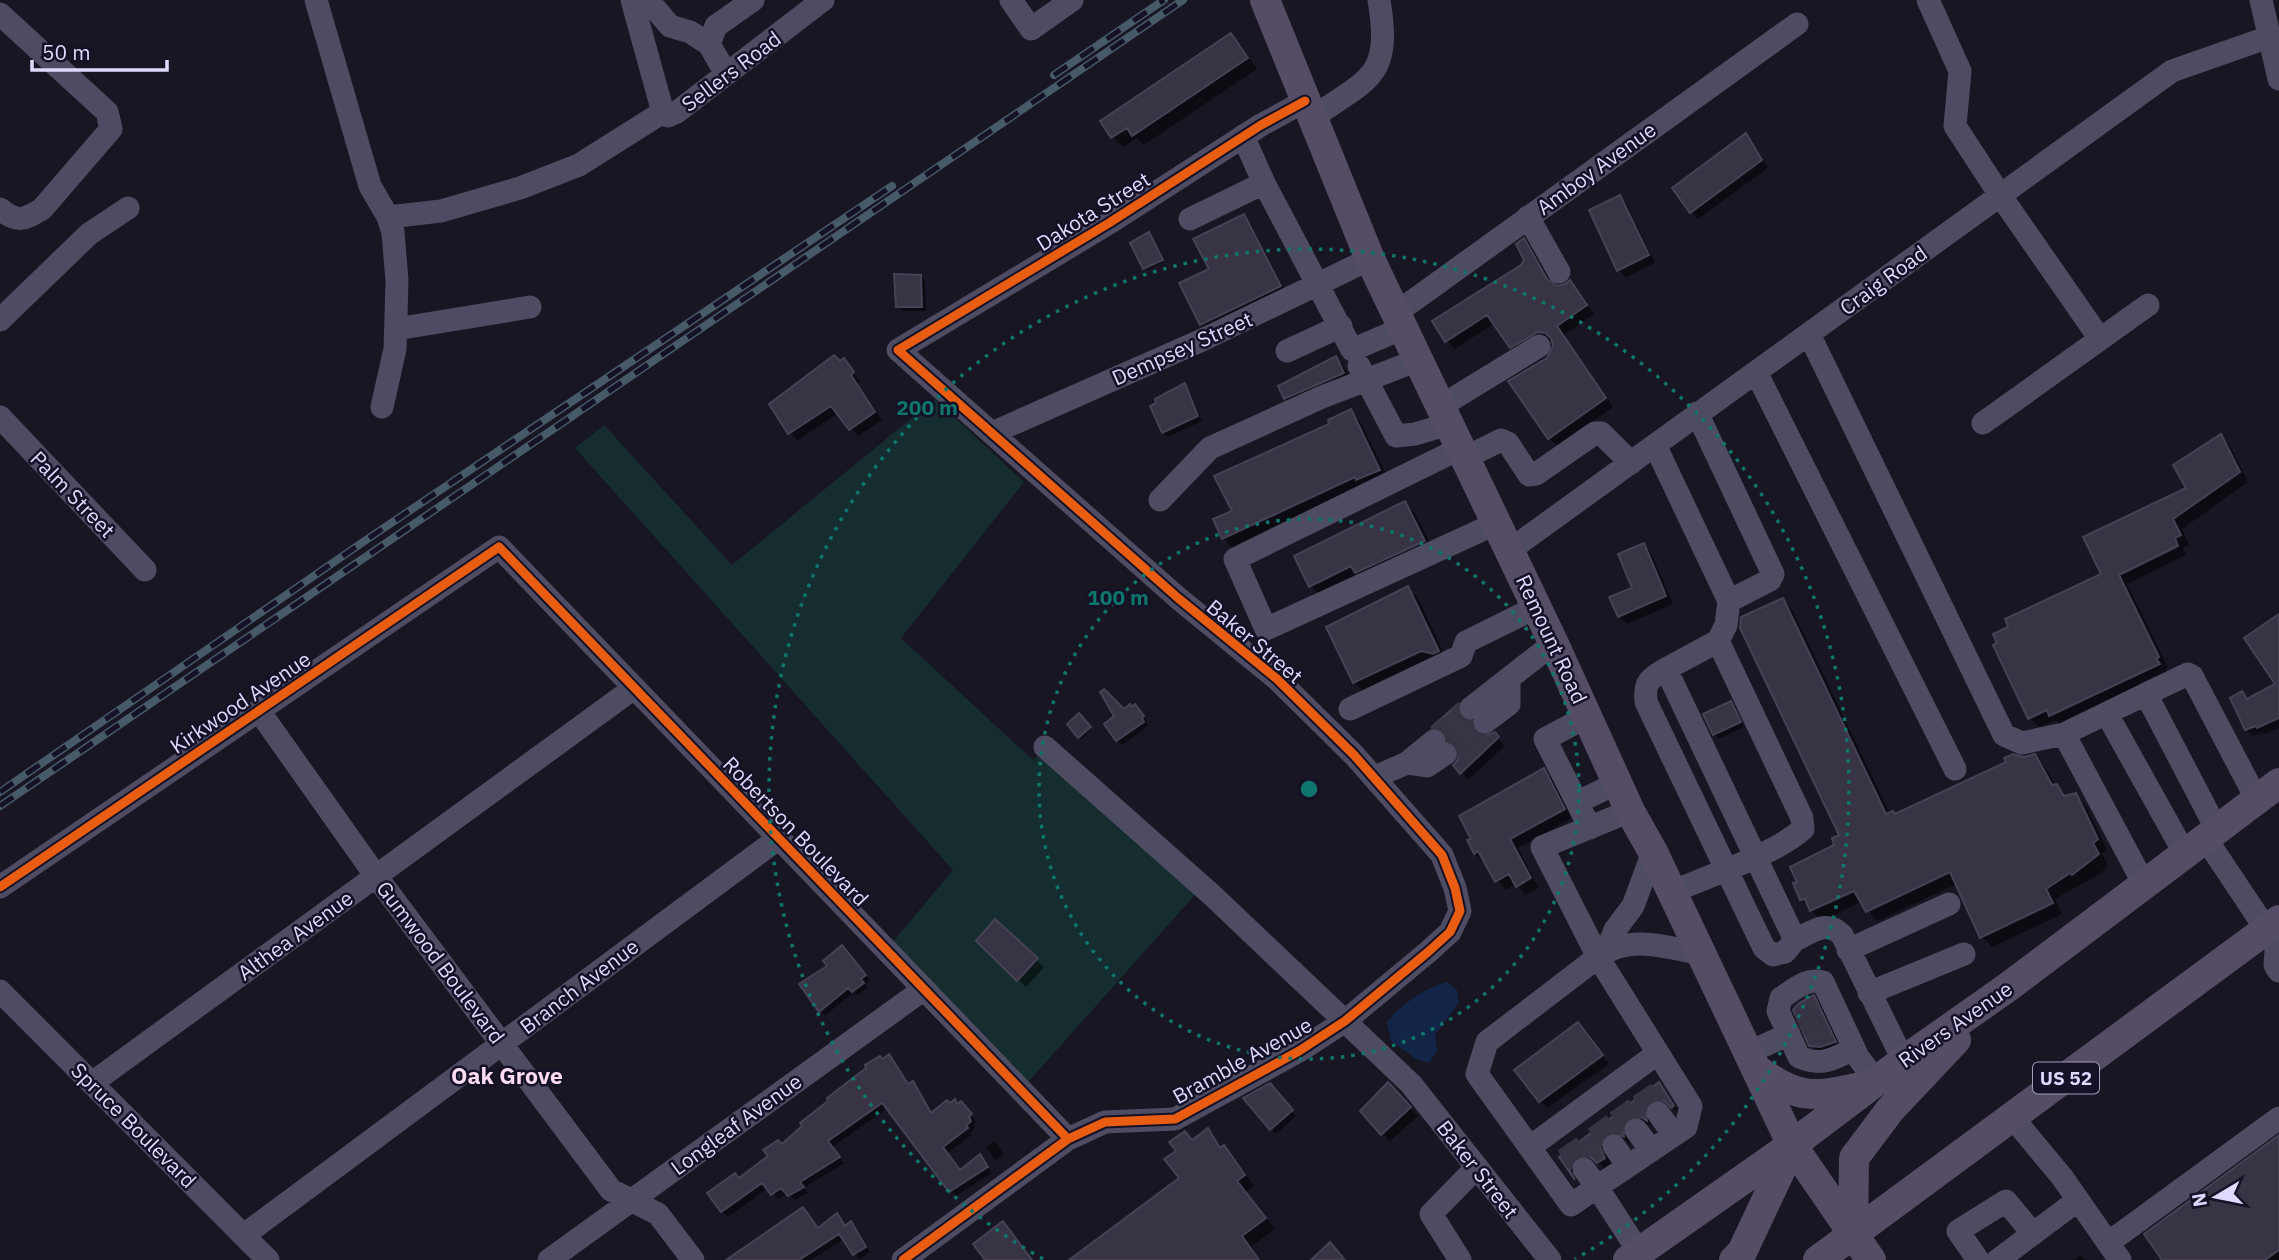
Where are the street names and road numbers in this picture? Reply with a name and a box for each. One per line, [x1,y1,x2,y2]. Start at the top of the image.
street label: Sellers Road [676,24,786,118]
street label: Amboy Avenue [1531,115,1661,221]
street label: Dakota Street [1031,165,1155,257]
street label: Craig Road [1834,239,1932,321]
street label: Dempsey Street [1107,305,1257,391]
street label: Palm Street [25,445,121,543]
street label: Remount Road [1510,570,1594,708]
street label: Baker Street [1201,593,1309,689]
street label: Kirkwood Avenue [164,645,316,759]
street label: Robertson Boulevard [717,750,875,912]
street label: Gumwood Boulevard [371,875,511,1049]
street label: Althea Avenue [232,884,358,986]
street label: Branch Avenue [514,932,644,1040]
street label: Rivers Avenue [1892,974,2018,1074]
street label: Bramble Avenue [1167,1010,1317,1110]
street label: Spruce Boulevard [65,1056,203,1194]
road number: US 52 [2033,1062,2099,1094]
street label: Longleaf Avenue [665,1067,807,1181]
street label: Baker Street [1431,1114,1525,1224]

